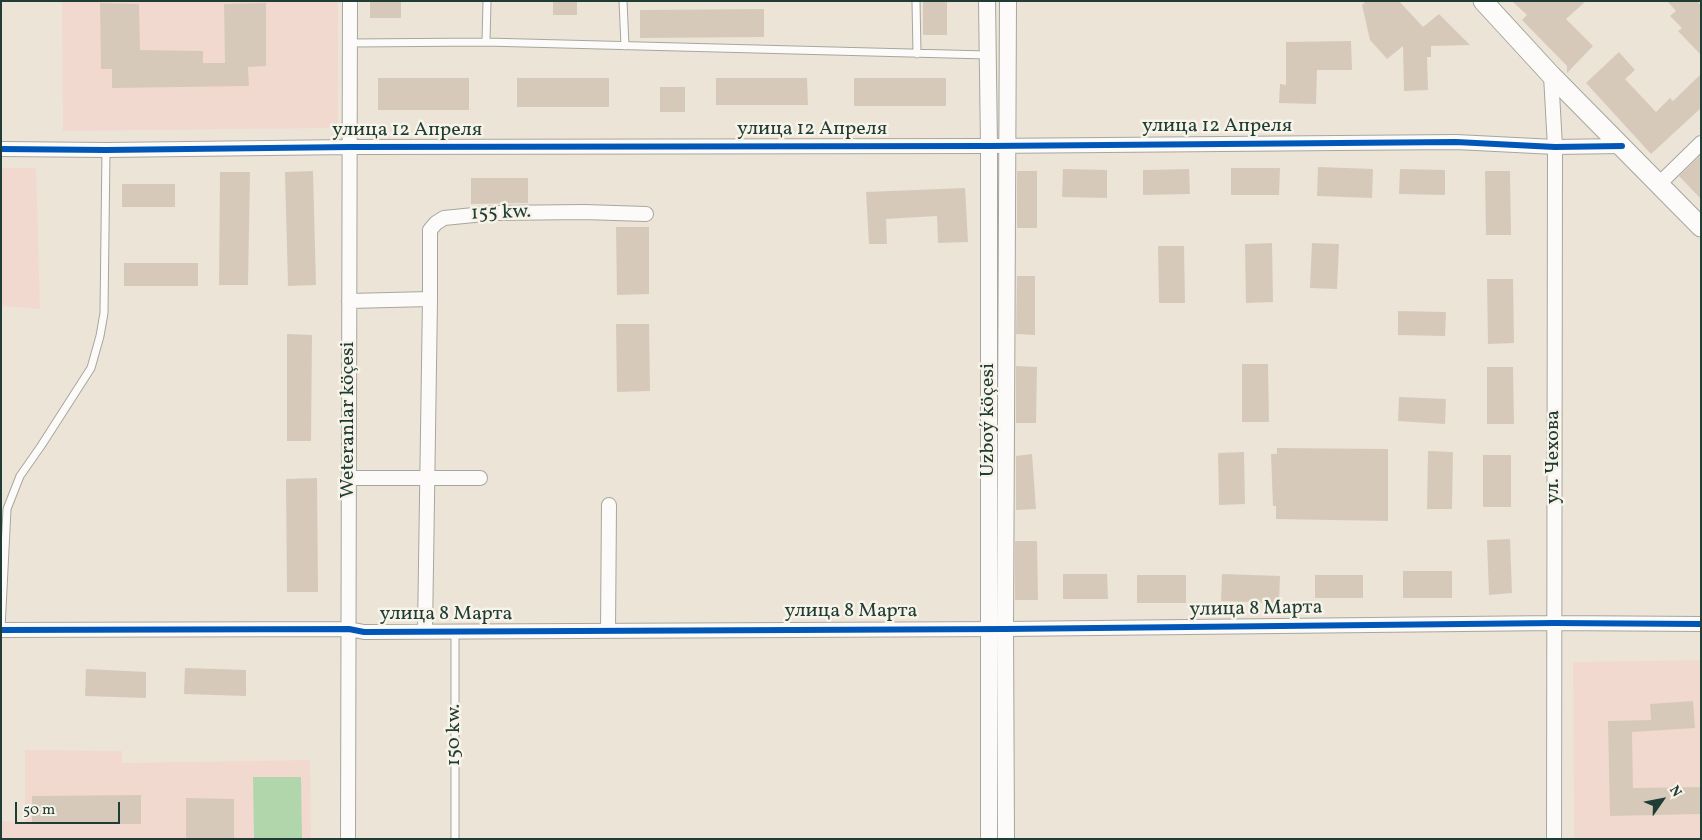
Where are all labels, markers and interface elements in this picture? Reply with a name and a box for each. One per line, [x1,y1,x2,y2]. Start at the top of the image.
street label: улица 12 Апреля [1142,115,1292,139]
street label: улица 12 Апреля [737,118,887,142]
street label: улица 12 Апреля [332,119,482,143]
street label: 155 kw. [470,201,532,227]
street label: Weteranlar köçesi [337,341,361,499]
street label: Uzboý köçesi [977,363,1001,477]
street label: ул. Чехова [1542,410,1566,504]
street label: улица 8 Марта [1189,597,1323,623]
street label: улица 8 Марта [784,600,918,624]
street label: улица 8 Марта [379,603,513,627]
street label: 150 kw. [443,704,467,766]
north arrow [1637,775,1687,825]
text: N [1664,782,1686,801]
scale bar [18,792,122,824]
text: 50 m [23,800,55,821]

